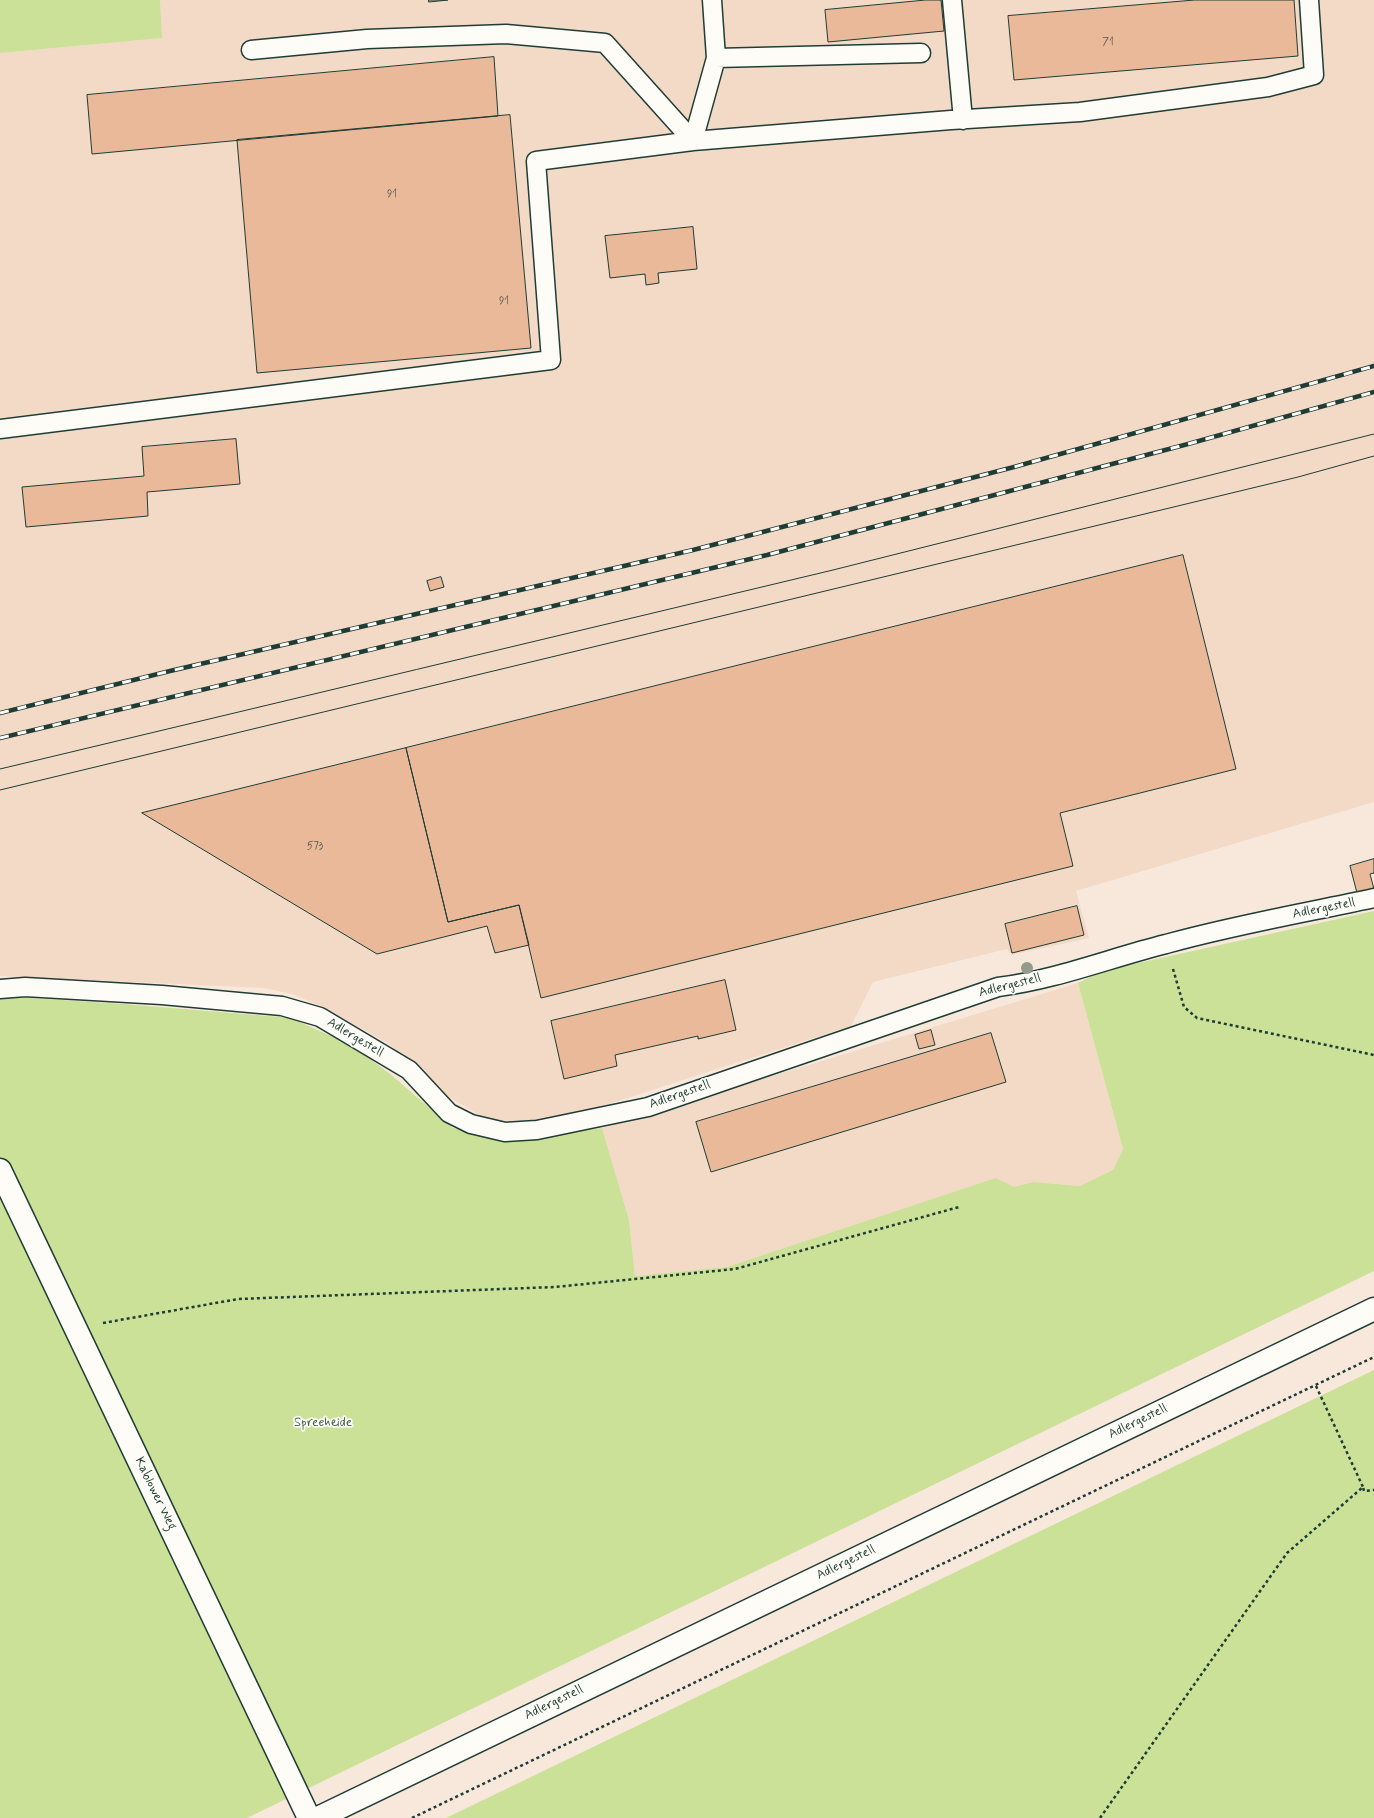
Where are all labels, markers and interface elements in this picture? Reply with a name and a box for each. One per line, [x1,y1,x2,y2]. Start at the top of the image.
house number: 71 [1102,36,1114,50]
house number: 91 [387,188,397,202]
house number: 91 [499,295,509,309]
house number: 573 [307,840,323,854]
street label: Adlergestell [1291,895,1357,923]
street label: Adlergestell [977,971,1043,1001]
street label: Adlergestell [324,1015,386,1061]
street label: Adlergestell [647,1077,713,1113]
street label: Adlergestell [1106,1401,1170,1443]
park label: Spreeheide [294,1415,352,1431]
street label: Kablower Weg [131,1455,179,1533]
street label: Adlergestell [814,1542,878,1584]
street label: Adlergestell [522,1682,586,1724]

